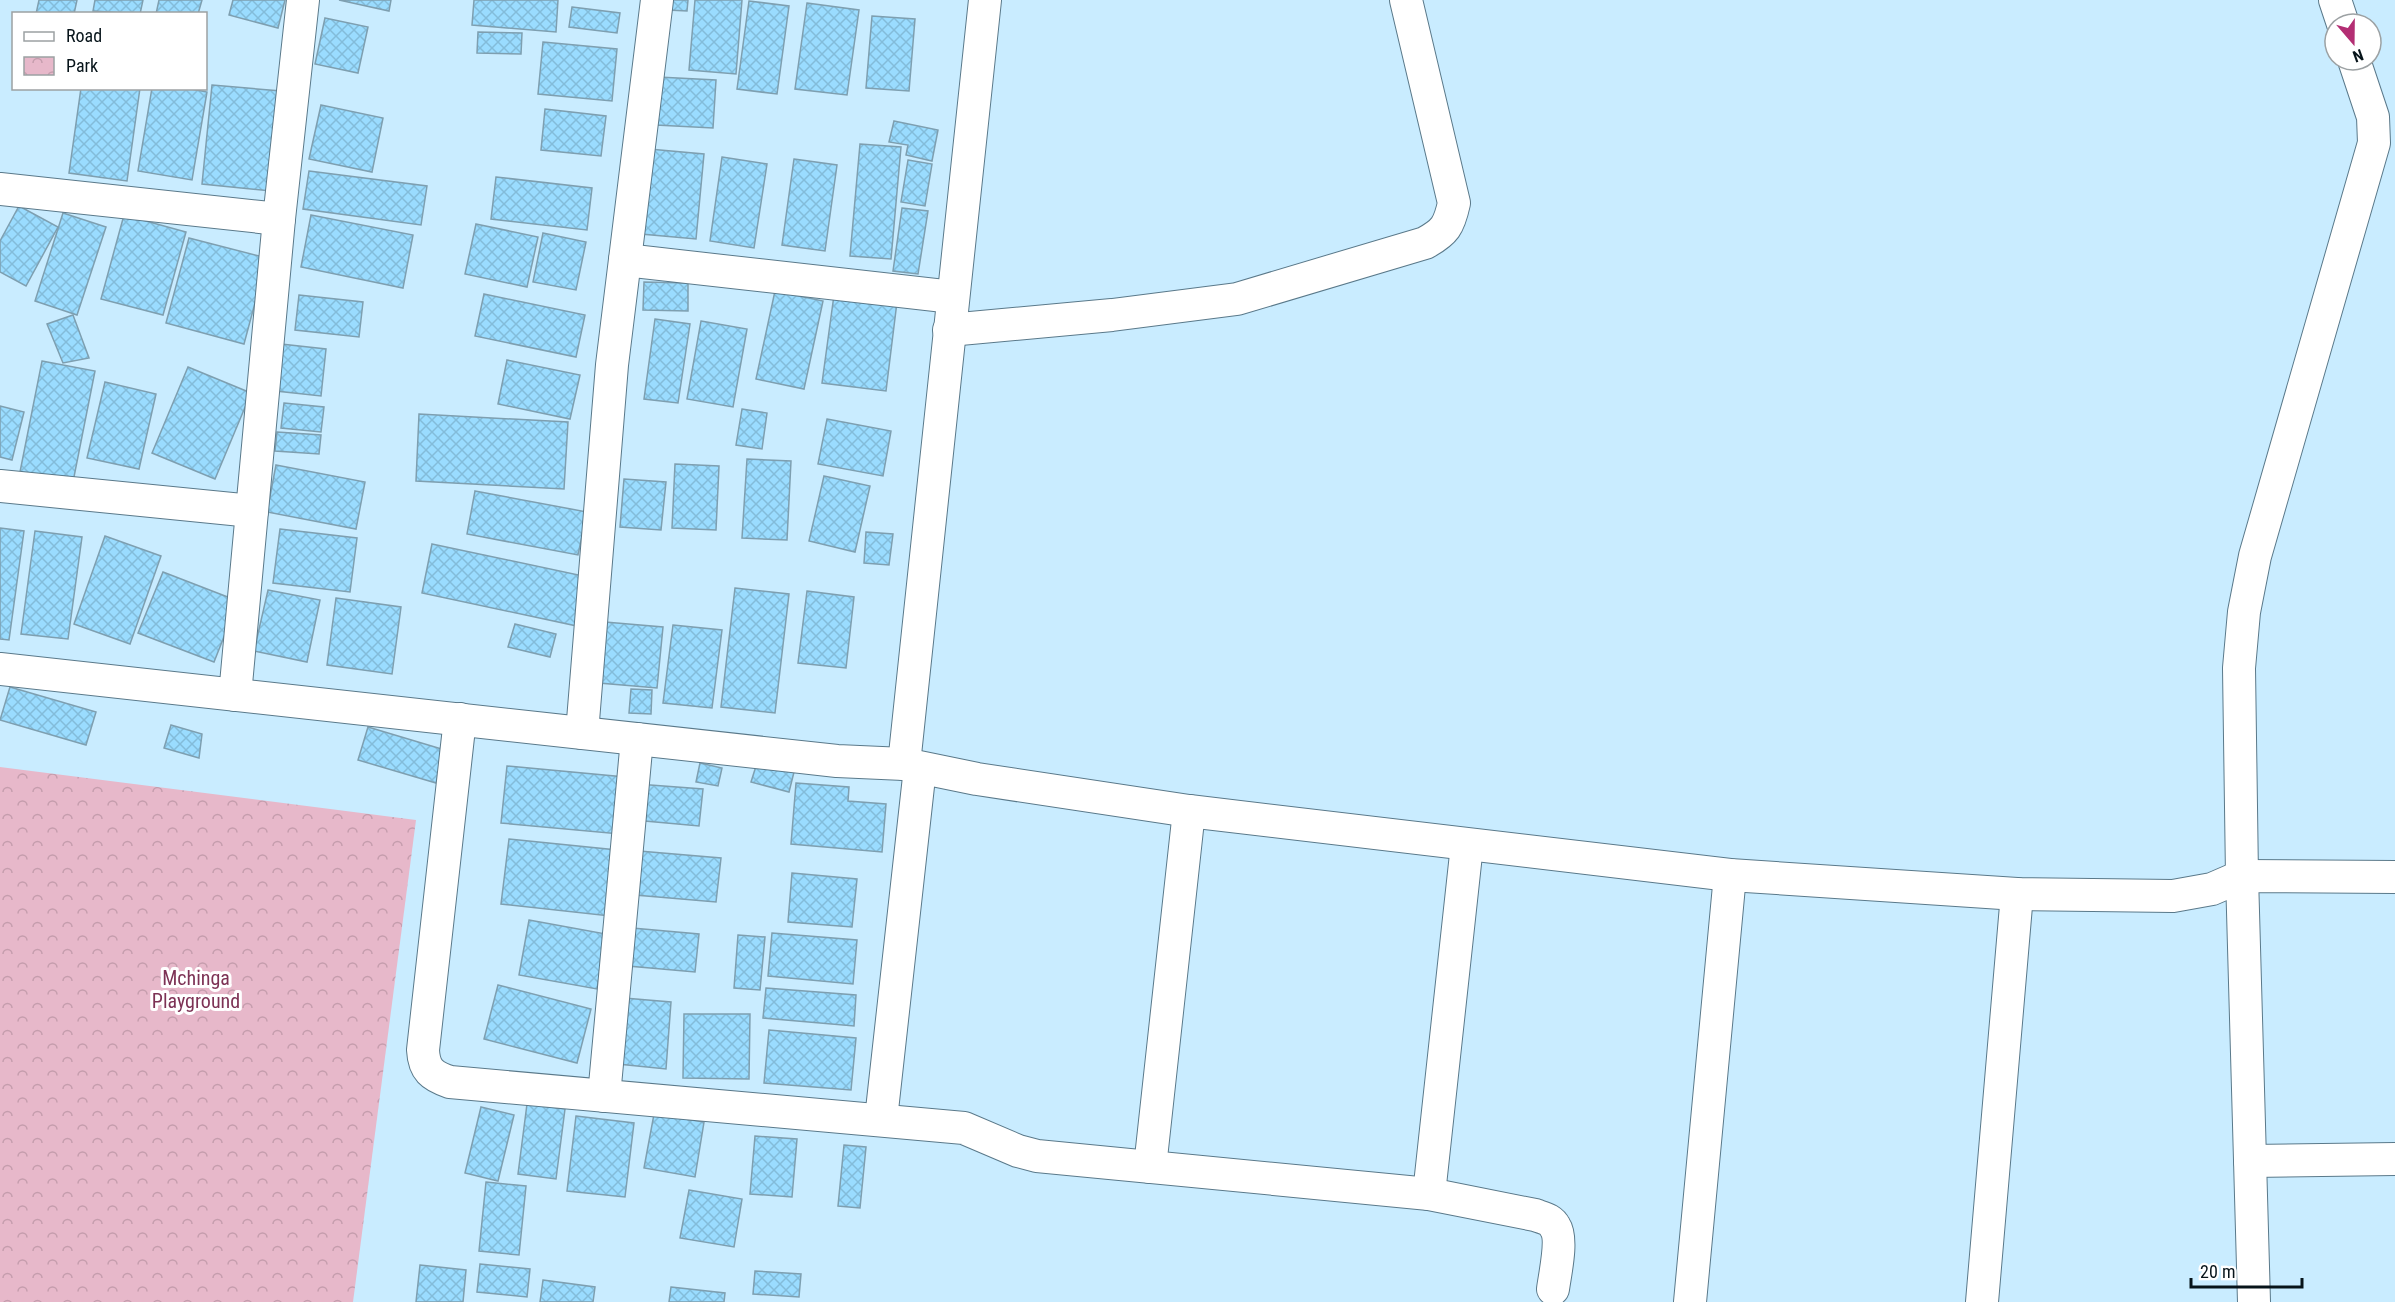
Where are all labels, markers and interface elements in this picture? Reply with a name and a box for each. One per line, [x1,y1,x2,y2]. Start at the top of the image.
legend [12,12,207,90]
north arrow [2323,12,2383,72]
text: Road [66,25,102,46]
text: N [2350,45,2366,66]
text: Park [66,55,98,76]
park label: Mchinga Playground [152,966,240,1013]
scale bar [2191,1251,2302,1289]
text: 20 m [2200,1261,2235,1282]

